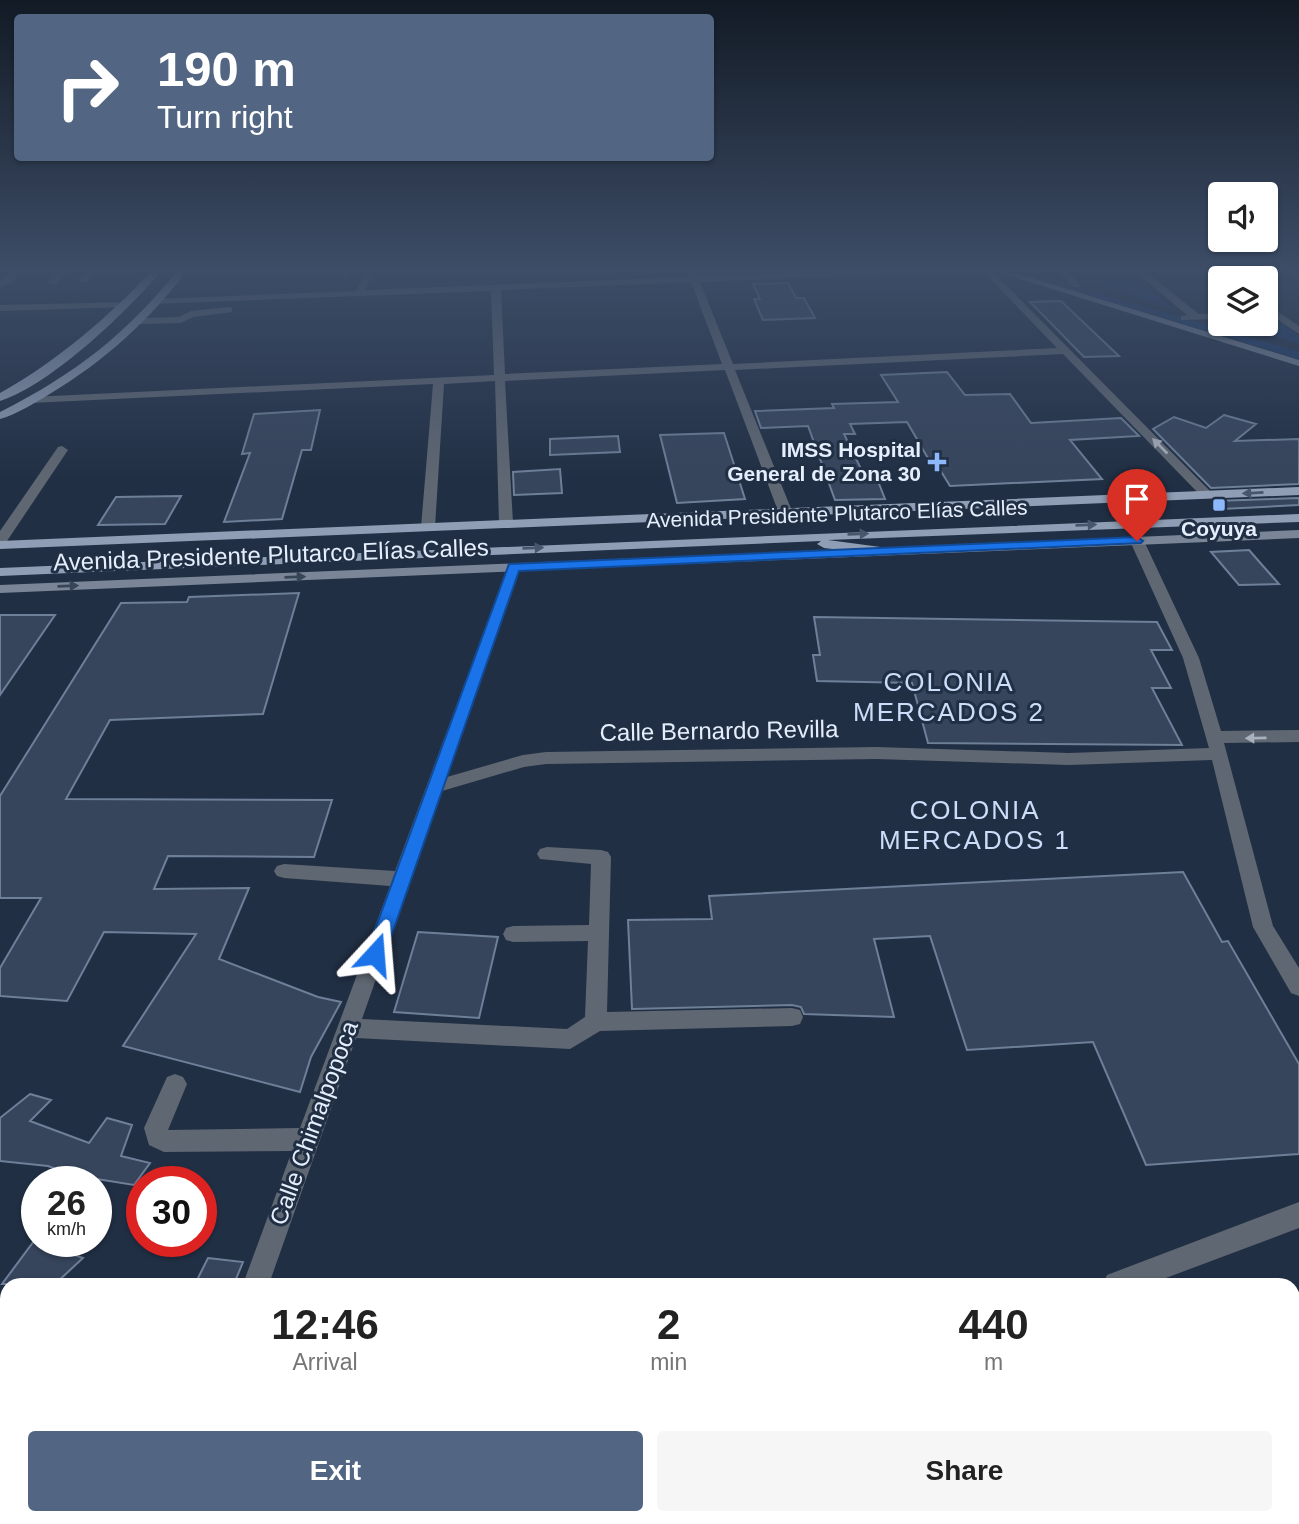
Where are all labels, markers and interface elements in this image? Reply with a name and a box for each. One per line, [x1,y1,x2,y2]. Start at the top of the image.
icon: right [42,42,133,133]
text: 190 m [157,42,296,96]
text: Turn right [157,99,293,135]
map controls [1208,182,1278,336]
button: sound [1208,182,1278,252]
button: layers [1208,266,1278,336]
place label: IMSS Hospital General de Zona 30 [727,438,921,485]
one-way arrow [1152,439,1169,455]
marker: IMSS Hospital General de Zona 30 [927,452,947,472]
pin [1107,469,1167,541]
icon: arrive [1118,480,1156,518]
one-way arrow [1242,488,1264,499]
street label: Avenida Presidente Plutarco Elías Calles [646,495,1028,532]
marker: Coyuya [1211,497,1227,513]
place label: Coyuya [1181,517,1257,540]
one-way arrow [1075,519,1097,530]
one-way arrow [848,529,870,540]
street label: Avenida Presidente Plutarco Elías Calles [53,533,489,576]
one-way arrow [522,543,544,554]
one-way arrow [285,571,307,582]
one-way arrow [57,581,79,592]
district label: COLONIA MERCADOS 2 [853,667,1045,727]
street label: Calle Bernardo Revilla [599,715,839,746]
one-way arrow [1245,732,1267,743]
district label: COLONIA MERCADOS 1 [879,795,1071,855]
position arrow [338,917,412,991]
street label: Calle Chimalpopoca [264,1017,363,1228]
speed limit sign: 30 [126,1166,217,1257]
text: 26 [47,1183,86,1222]
text: km/h [47,1219,86,1239]
text: 12:46 [271,1301,379,1348]
text: 2 [657,1301,680,1348]
text: 440 [959,1301,1029,1348]
text: Arrival [292,1349,358,1375]
text: min [650,1349,687,1375]
text: m [984,1349,1003,1375]
button: Exit [28,1431,643,1511]
button: Share [657,1431,1272,1511]

